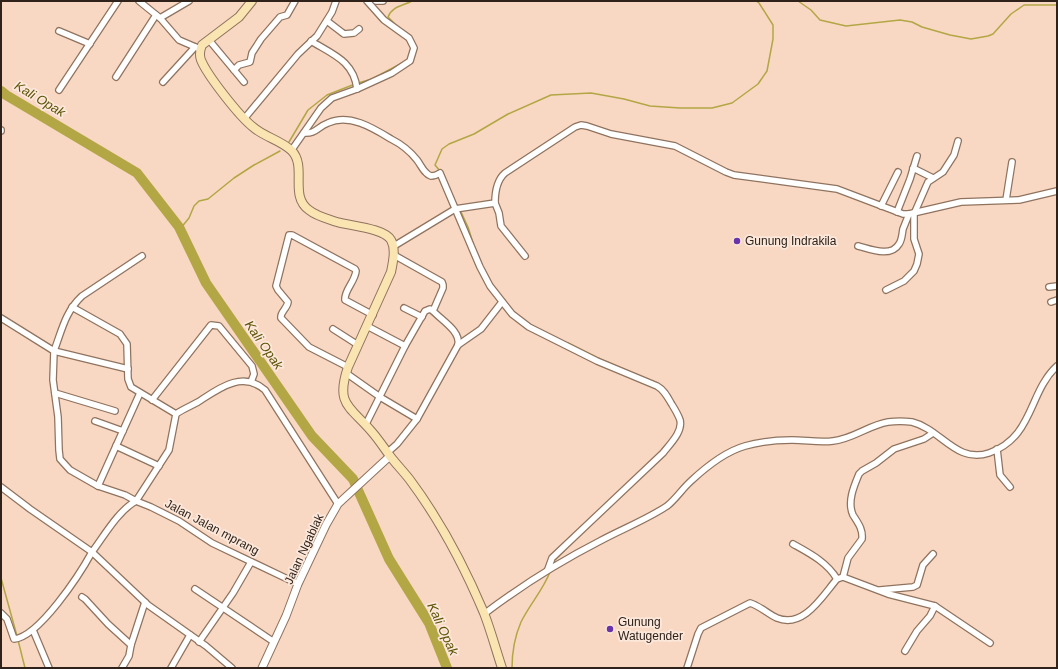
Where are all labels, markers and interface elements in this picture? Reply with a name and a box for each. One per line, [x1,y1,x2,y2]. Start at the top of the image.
water label: Kali Opak [12,78,69,121]
place label: Gunung Indrakila [745,234,837,248]
marker: Gunung Indrakila [732,236,742,246]
water label: Kali Opak [242,318,287,374]
street label: Jalan Jalan mprang [162,496,262,558]
street label: Jalan Ngablak [282,511,327,586]
water label: Kali Opak [424,600,462,659]
place label: Gunung Watugender [618,615,683,643]
marker: Gunung Watugender [605,624,615,634]

